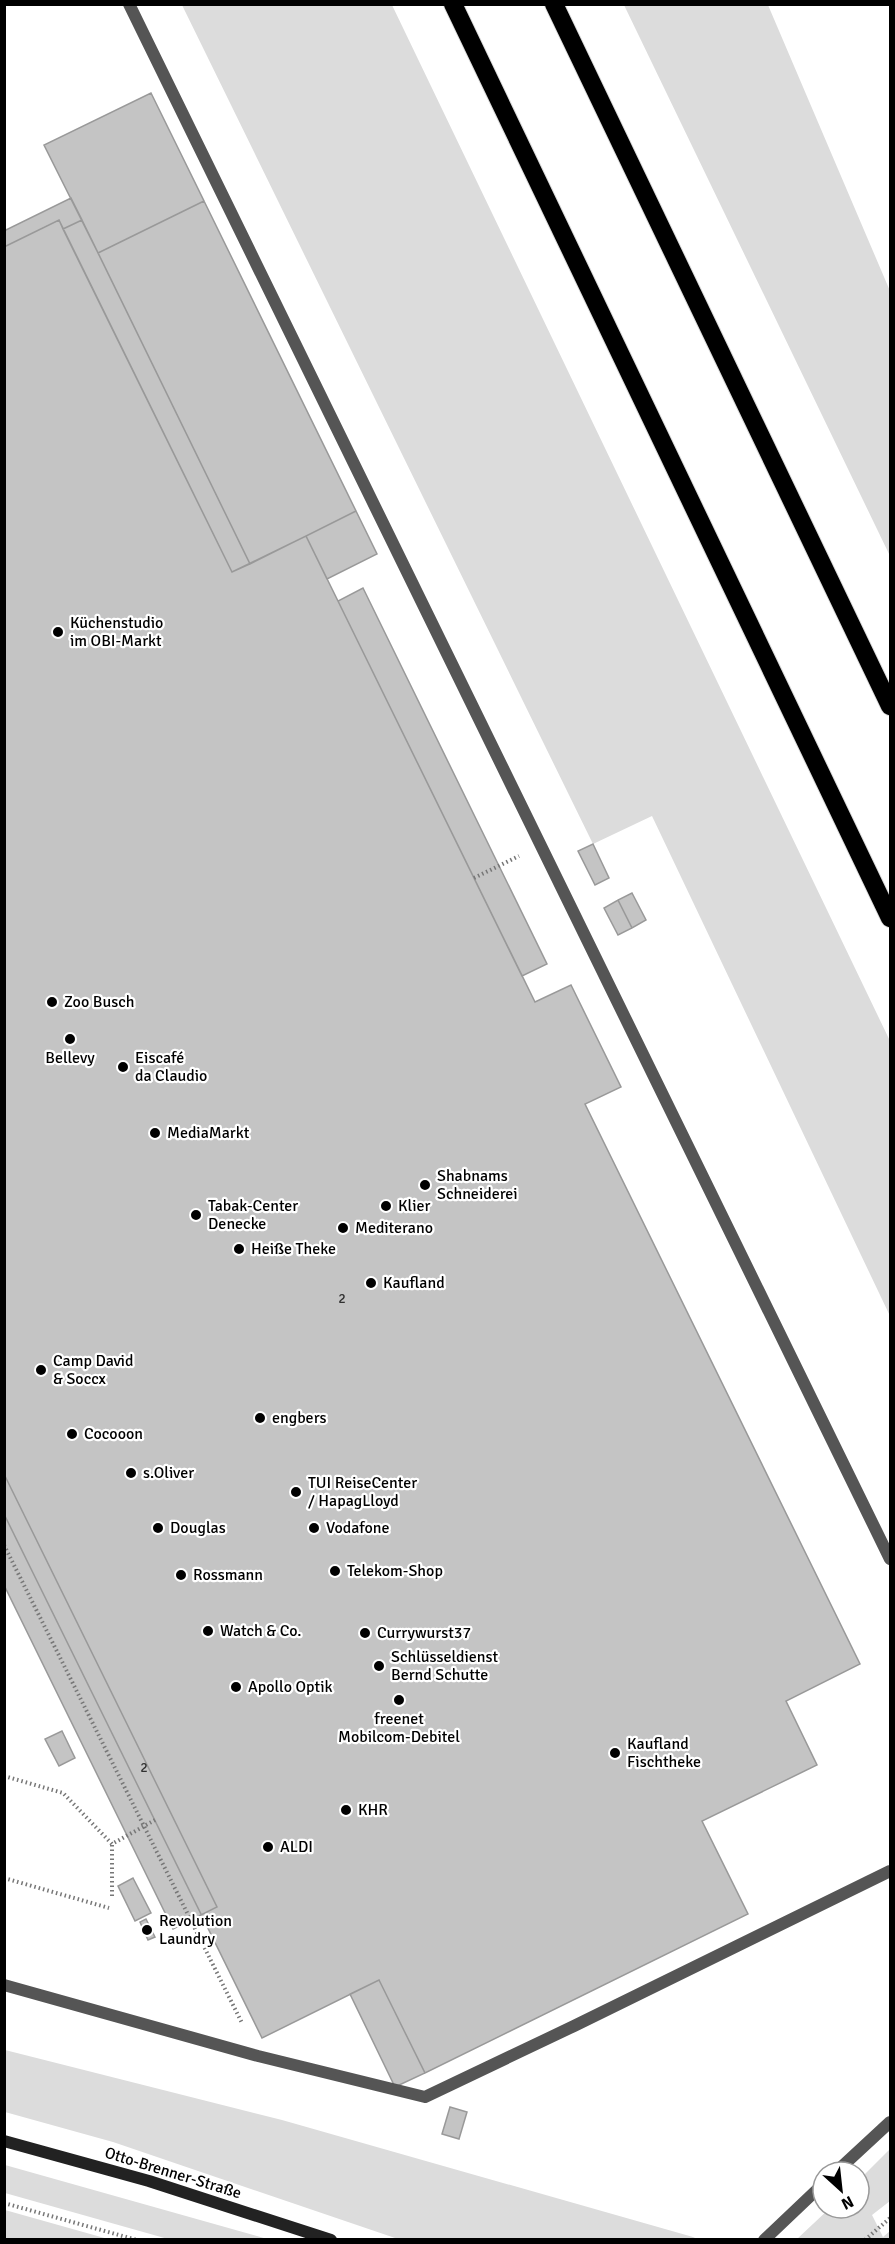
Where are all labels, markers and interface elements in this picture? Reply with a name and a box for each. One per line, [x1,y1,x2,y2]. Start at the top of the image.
place label: Küchenstudio im OBI-Markt [70,613,163,651]
marker: Küchenstudio im OBI-Markt [51,625,65,639]
place label: Zoo Busch [64,992,134,1012]
marker: Zoo Busch [45,995,59,1009]
marker: Bellevy [63,1032,77,1046]
place label: Bellevy [45,1048,95,1068]
place label: Eiscafé da Claudio [135,1048,207,1086]
marker: Eiscafé da Claudio [116,1060,130,1074]
place label: MediaMarkt [167,1123,250,1143]
marker: MediaMarkt [148,1126,162,1140]
place label: Shabnams Schneiderei [437,1166,518,1204]
marker: Shabnams Schneiderei [418,1178,432,1192]
place label: Tabak-Center Denecke [208,1196,298,1234]
place label: Klier [398,1196,430,1216]
marker: Klier [379,1199,393,1213]
marker: Tabak-Center Denecke [189,1208,203,1222]
place label: Mediterano [355,1218,433,1238]
marker: Mediterano [336,1221,350,1235]
place label: Heiße Theke [251,1239,336,1259]
marker: Heiße Theke [232,1242,246,1256]
place label: Kaufland [383,1273,445,1293]
marker: Kaufland [364,1276,378,1290]
house number: 2 [338,1290,346,1307]
place label: Camp David & Soccx [53,1351,133,1389]
marker: Camp David & Soccx [34,1363,48,1377]
place label: engbers [272,1408,327,1428]
marker: engbers [253,1411,267,1425]
place label: Cocooon [84,1424,143,1444]
marker: Cocooon [65,1427,79,1441]
place label: s.Oliver [143,1463,194,1483]
marker: s.Oliver [124,1466,138,1480]
place label: TUI ReiseCenter / HapagLloyd [308,1473,417,1511]
marker: TUI ReiseCenter / HapagLloyd [289,1485,303,1499]
place label: Douglas [170,1518,226,1538]
place label: Vodafone [326,1518,390,1538]
marker: Douglas [151,1521,165,1535]
marker: Vodafone [307,1521,321,1535]
place label: Telekom-Shop [347,1561,443,1581]
marker: Telekom-Shop [328,1564,342,1578]
place label: Rossmann [193,1565,263,1585]
marker: Rossmann [174,1568,188,1582]
place label: Watch & Co. [220,1621,302,1641]
place label: Currywurst37 [377,1623,471,1643]
marker: Watch & Co. [201,1624,215,1638]
marker: Currywurst37 [358,1626,372,1640]
place label: Schlüsseldienst Bernd Schutte [391,1647,499,1685]
marker: Schlüsseldienst Bernd Schutte [372,1659,386,1673]
place label: Apollo Optik [248,1677,333,1697]
marker: Apollo Optik [229,1680,243,1694]
marker: freenet Mobilcom-Debitel [392,1693,406,1707]
place label: freenet Mobilcom-Debitel [338,1709,460,1747]
place label: Kaufland Fischtheke [627,1734,701,1772]
marker: Kaufland Fischtheke [608,1746,622,1760]
house number: 2 [140,1759,148,1776]
place label: KHR [358,1800,388,1820]
marker: KHR [339,1803,353,1817]
place label: ALDI [280,1837,313,1857]
marker: ALDI [261,1840,275,1854]
place label: Revolution Laundry [159,1911,232,1949]
marker: Revolution Laundry [140,1923,154,1937]
street label: Otto-Brenner-Straße [102,2143,244,2203]
north arrow [811,2160,871,2220]
text: N [838,2191,857,2214]

